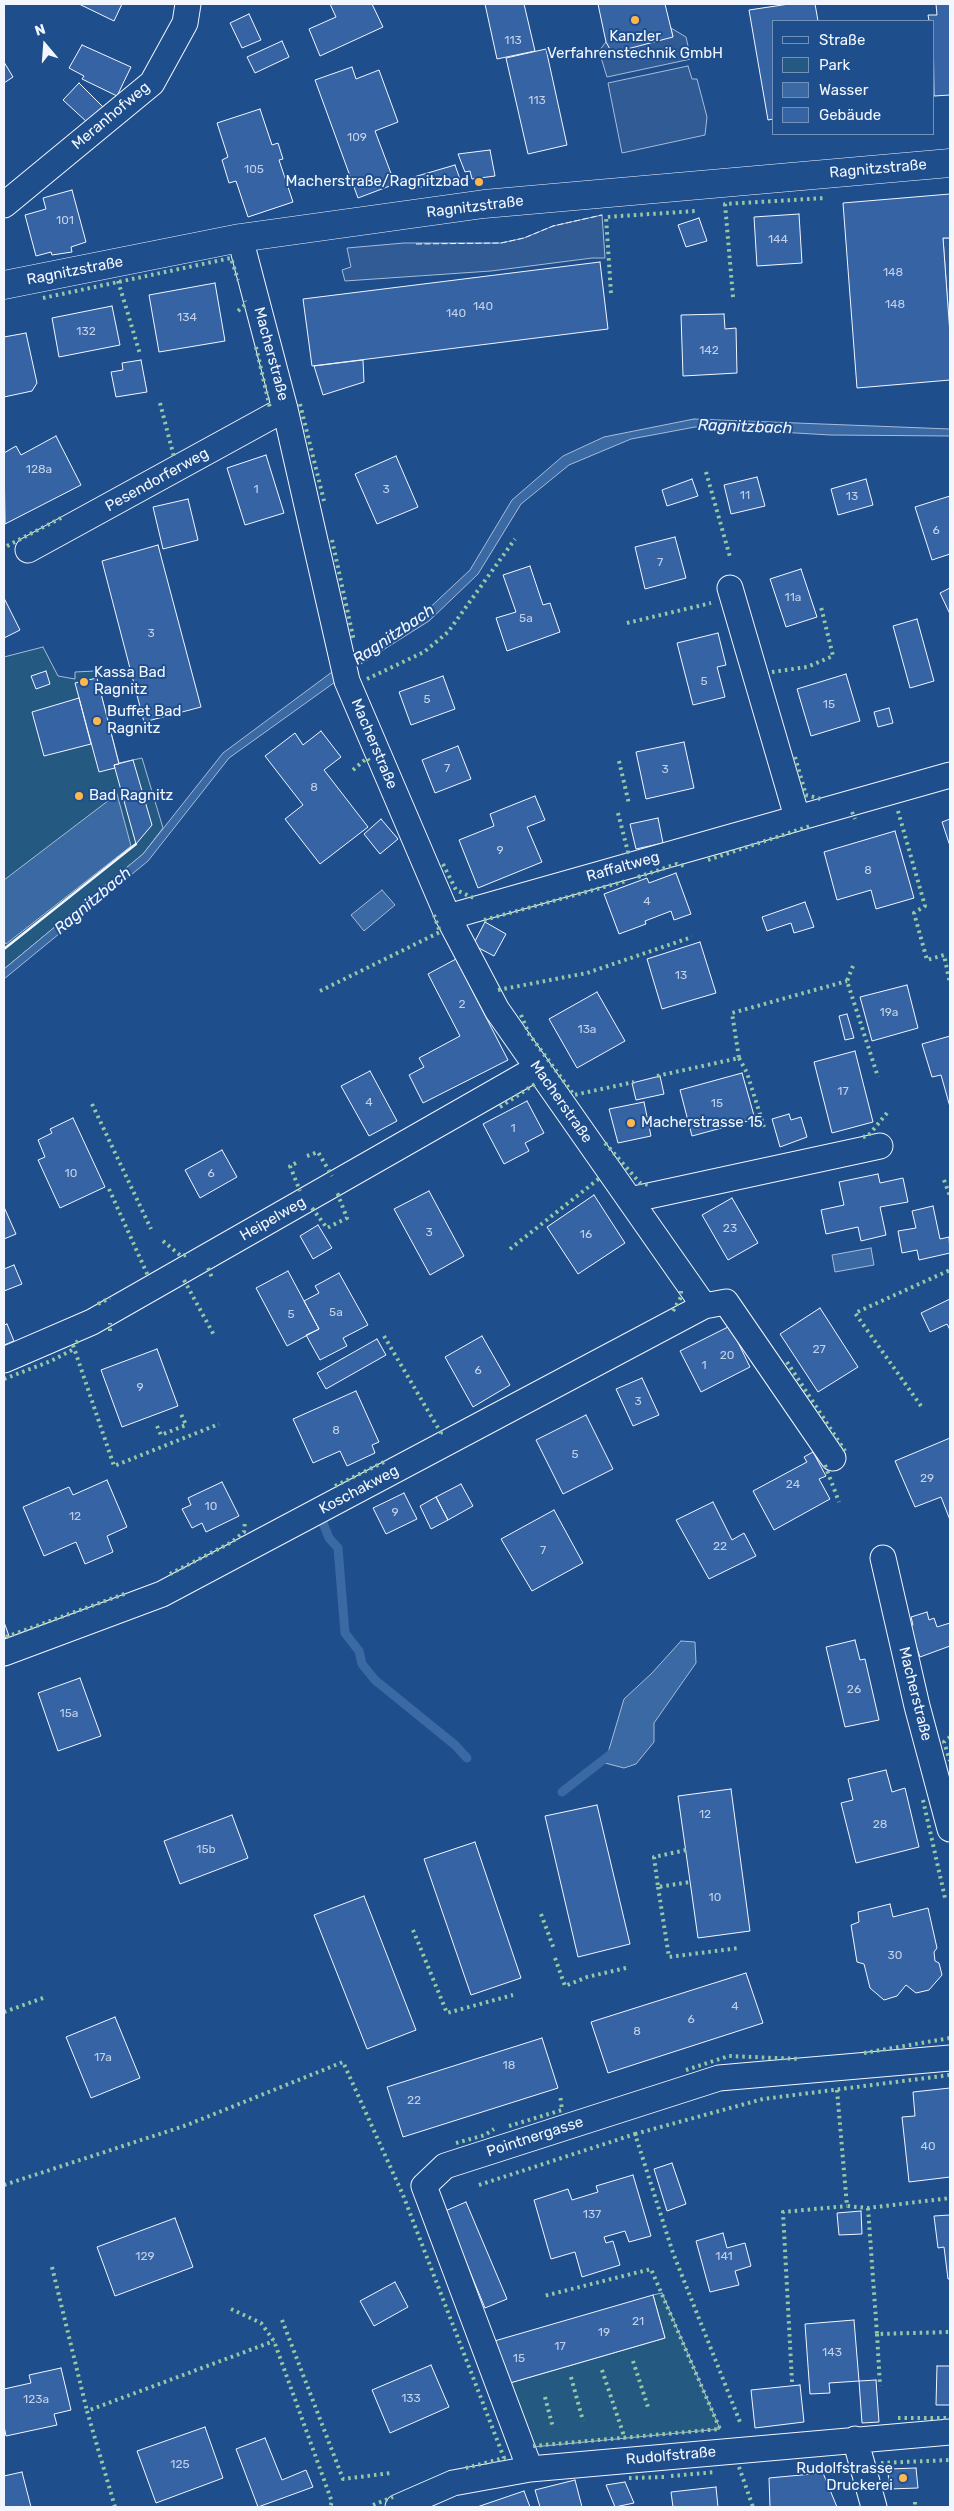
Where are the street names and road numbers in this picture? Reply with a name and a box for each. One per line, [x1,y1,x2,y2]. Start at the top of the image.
street label: Meranhofweg [68,78,154,154]
street label: Ragnitzstraße [828,156,928,182]
street label: Ragnitzstraße [425,192,525,222]
street label: Ragnitzstraße [25,253,125,289]
street label: Macherstraße [250,305,292,403]
street label: Pesendorferweg [102,444,212,516]
street label: Macherstraße [347,696,401,792]
street label: Raffaltweg [584,848,662,886]
street label: Macherstraße [526,1057,596,1147]
street label: Heipelweg [237,1193,309,1245]
street label: Koschakweg [316,1462,402,1518]
street label: Macherstraße [895,1645,935,1743]
street label: Pointnergasse [484,2113,586,2161]
street label: Rudolfstraße [625,2443,717,2469]

